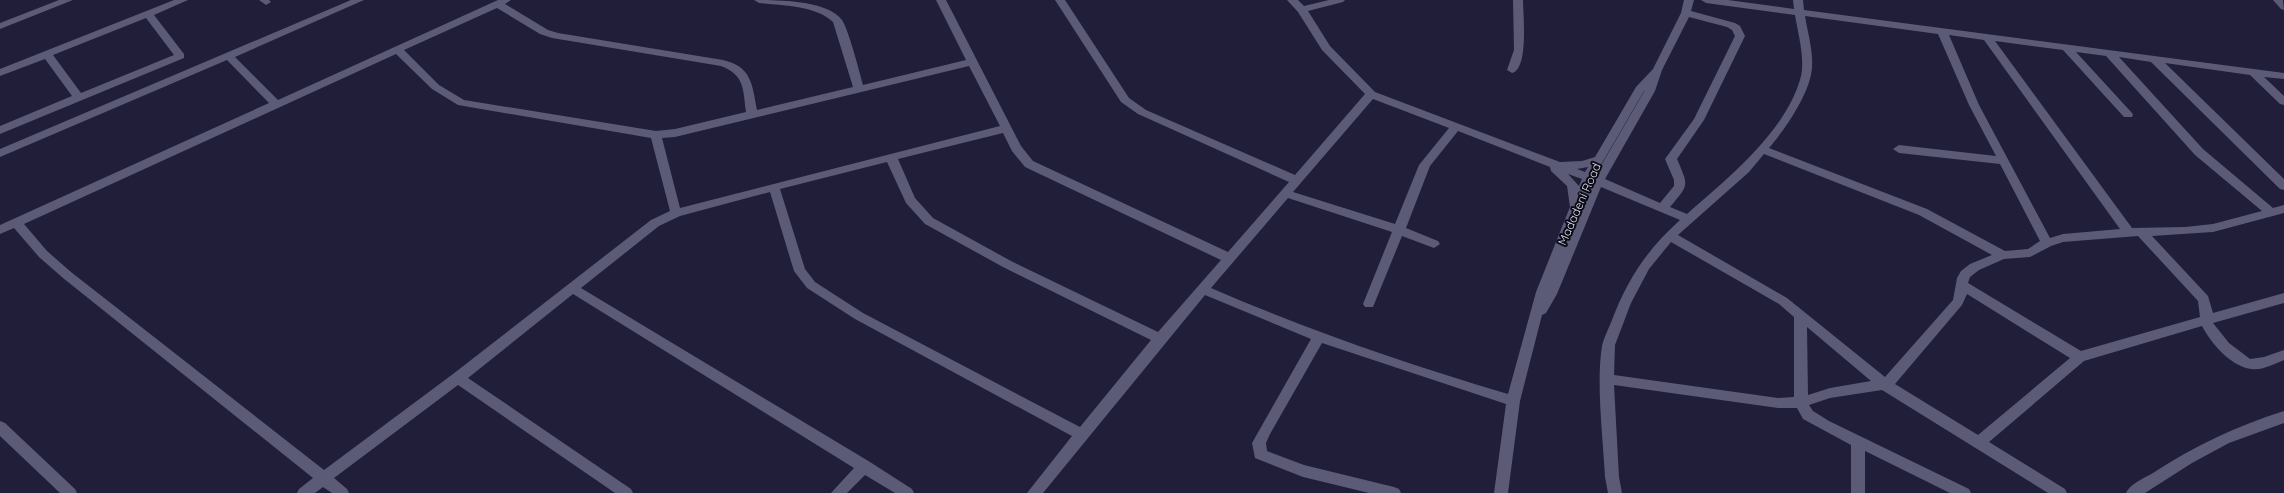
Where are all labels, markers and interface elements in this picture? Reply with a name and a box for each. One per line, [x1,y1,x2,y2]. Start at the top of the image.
street label: Madadeni Road [1554,161,1604,247]

